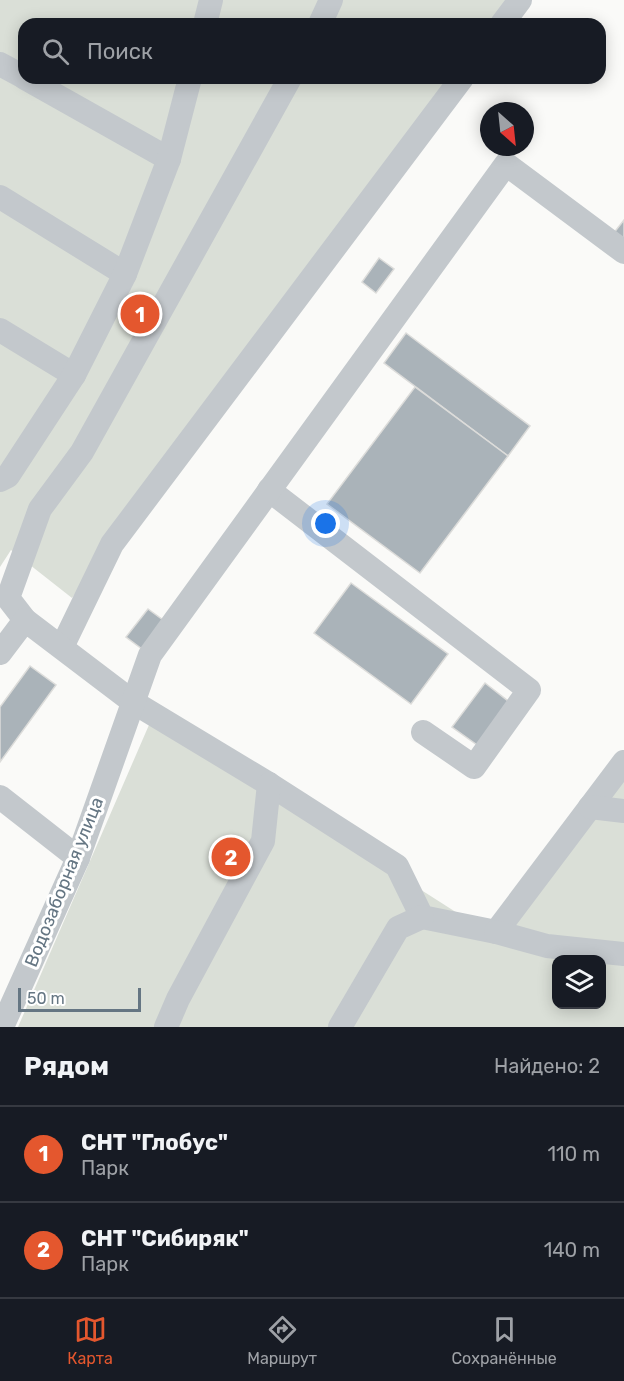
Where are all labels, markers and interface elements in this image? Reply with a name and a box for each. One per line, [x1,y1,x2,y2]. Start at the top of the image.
search box [18,18,606,84]
icon: search [39,35,72,68]
text: Поиск [87,38,153,65]
north arrow [480,102,534,156]
pin: 1 [120,292,160,336]
your location [311,509,340,538]
street label: Водозаборная улица [20,794,108,970]
pin: 2 [212,834,250,880]
map controls [552,955,606,1009]
button: layers [552,955,606,1009]
scale bar [18,985,141,1012]
text: 50 m [27,989,65,1008]
text: Рядом [24,1051,109,1082]
text: Найдено: 2 [494,1054,600,1078]
text: СНТ "Глобус" [81,1129,228,1156]
text: 1 [39,1142,48,1166]
text: 110 m [548,1142,600,1166]
text: Парк [81,1156,129,1180]
text: СНТ "Сибиряк" [81,1225,249,1252]
text: 2 [37,1238,50,1262]
text: 140 m [544,1238,600,1262]
text: Парк [81,1252,129,1276]
tab: Карта [67,1313,113,1368]
tab: Маршрут [247,1313,317,1368]
tab: Сохранённые [451,1313,557,1368]

